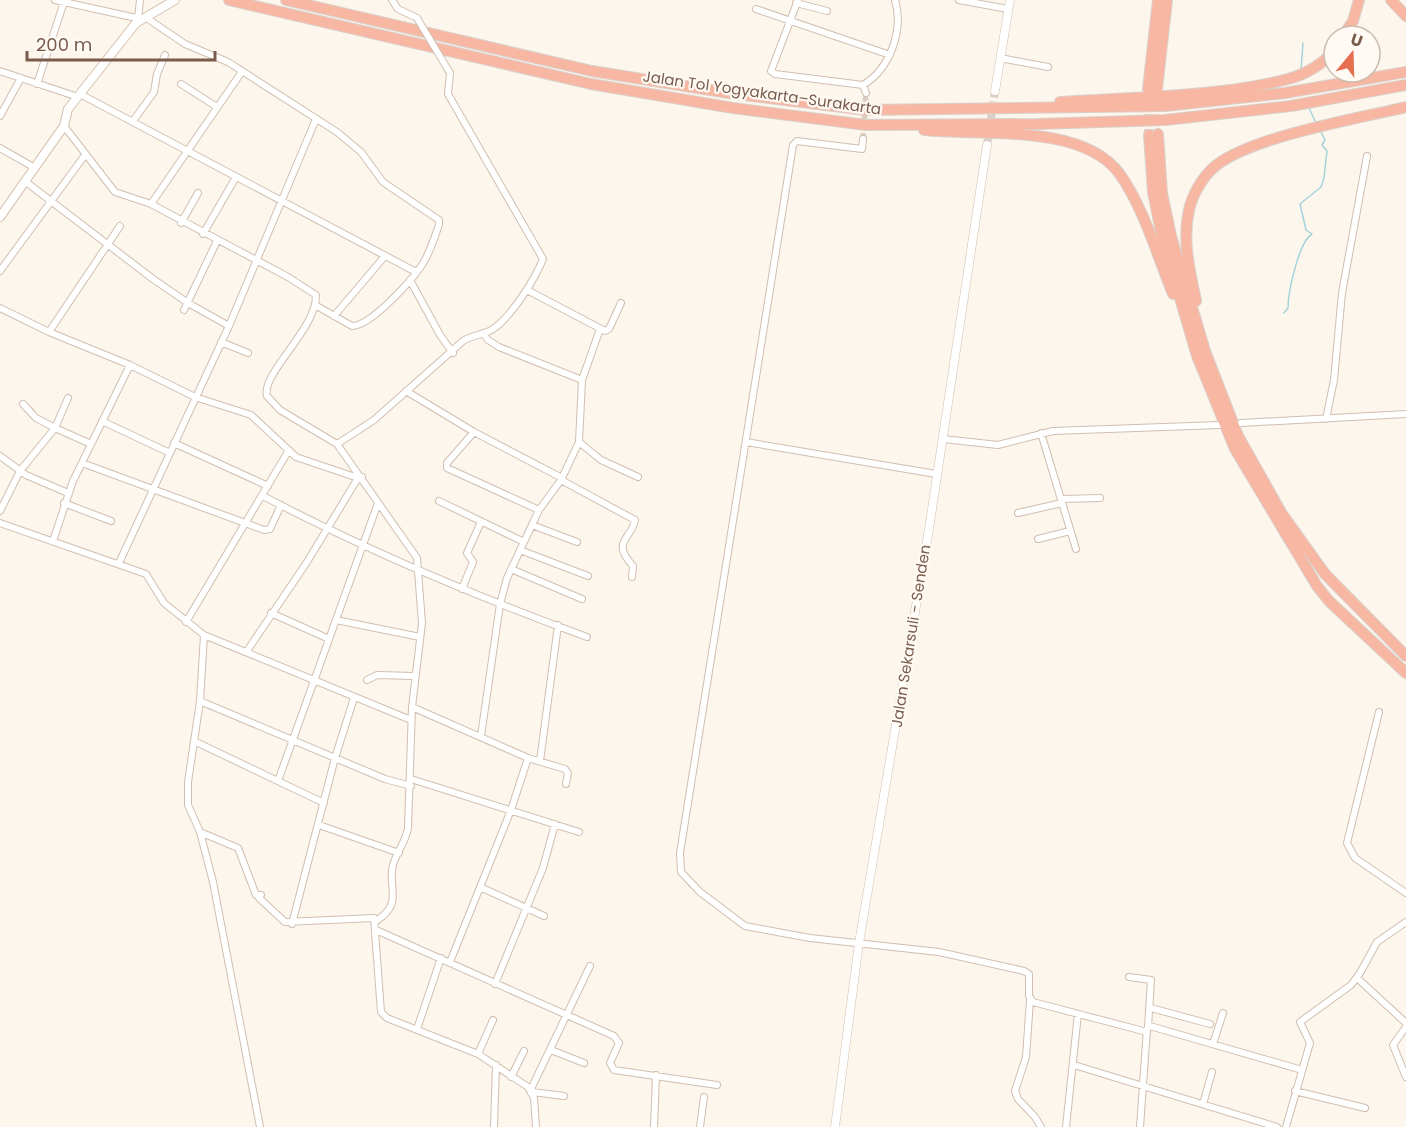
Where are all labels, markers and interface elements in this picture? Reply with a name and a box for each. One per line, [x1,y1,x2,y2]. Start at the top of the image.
scale bar [27,24,214,62]
north arrow [1322,24,1382,84]
text: U [1348,28,1366,53]
text: 200 m [36,32,92,57]
street label: Jalan Tol Yogyakarta–Surakarta [642,65,883,120]
street label: Jalan Sekarsuli - Senden [886,543,935,729]

